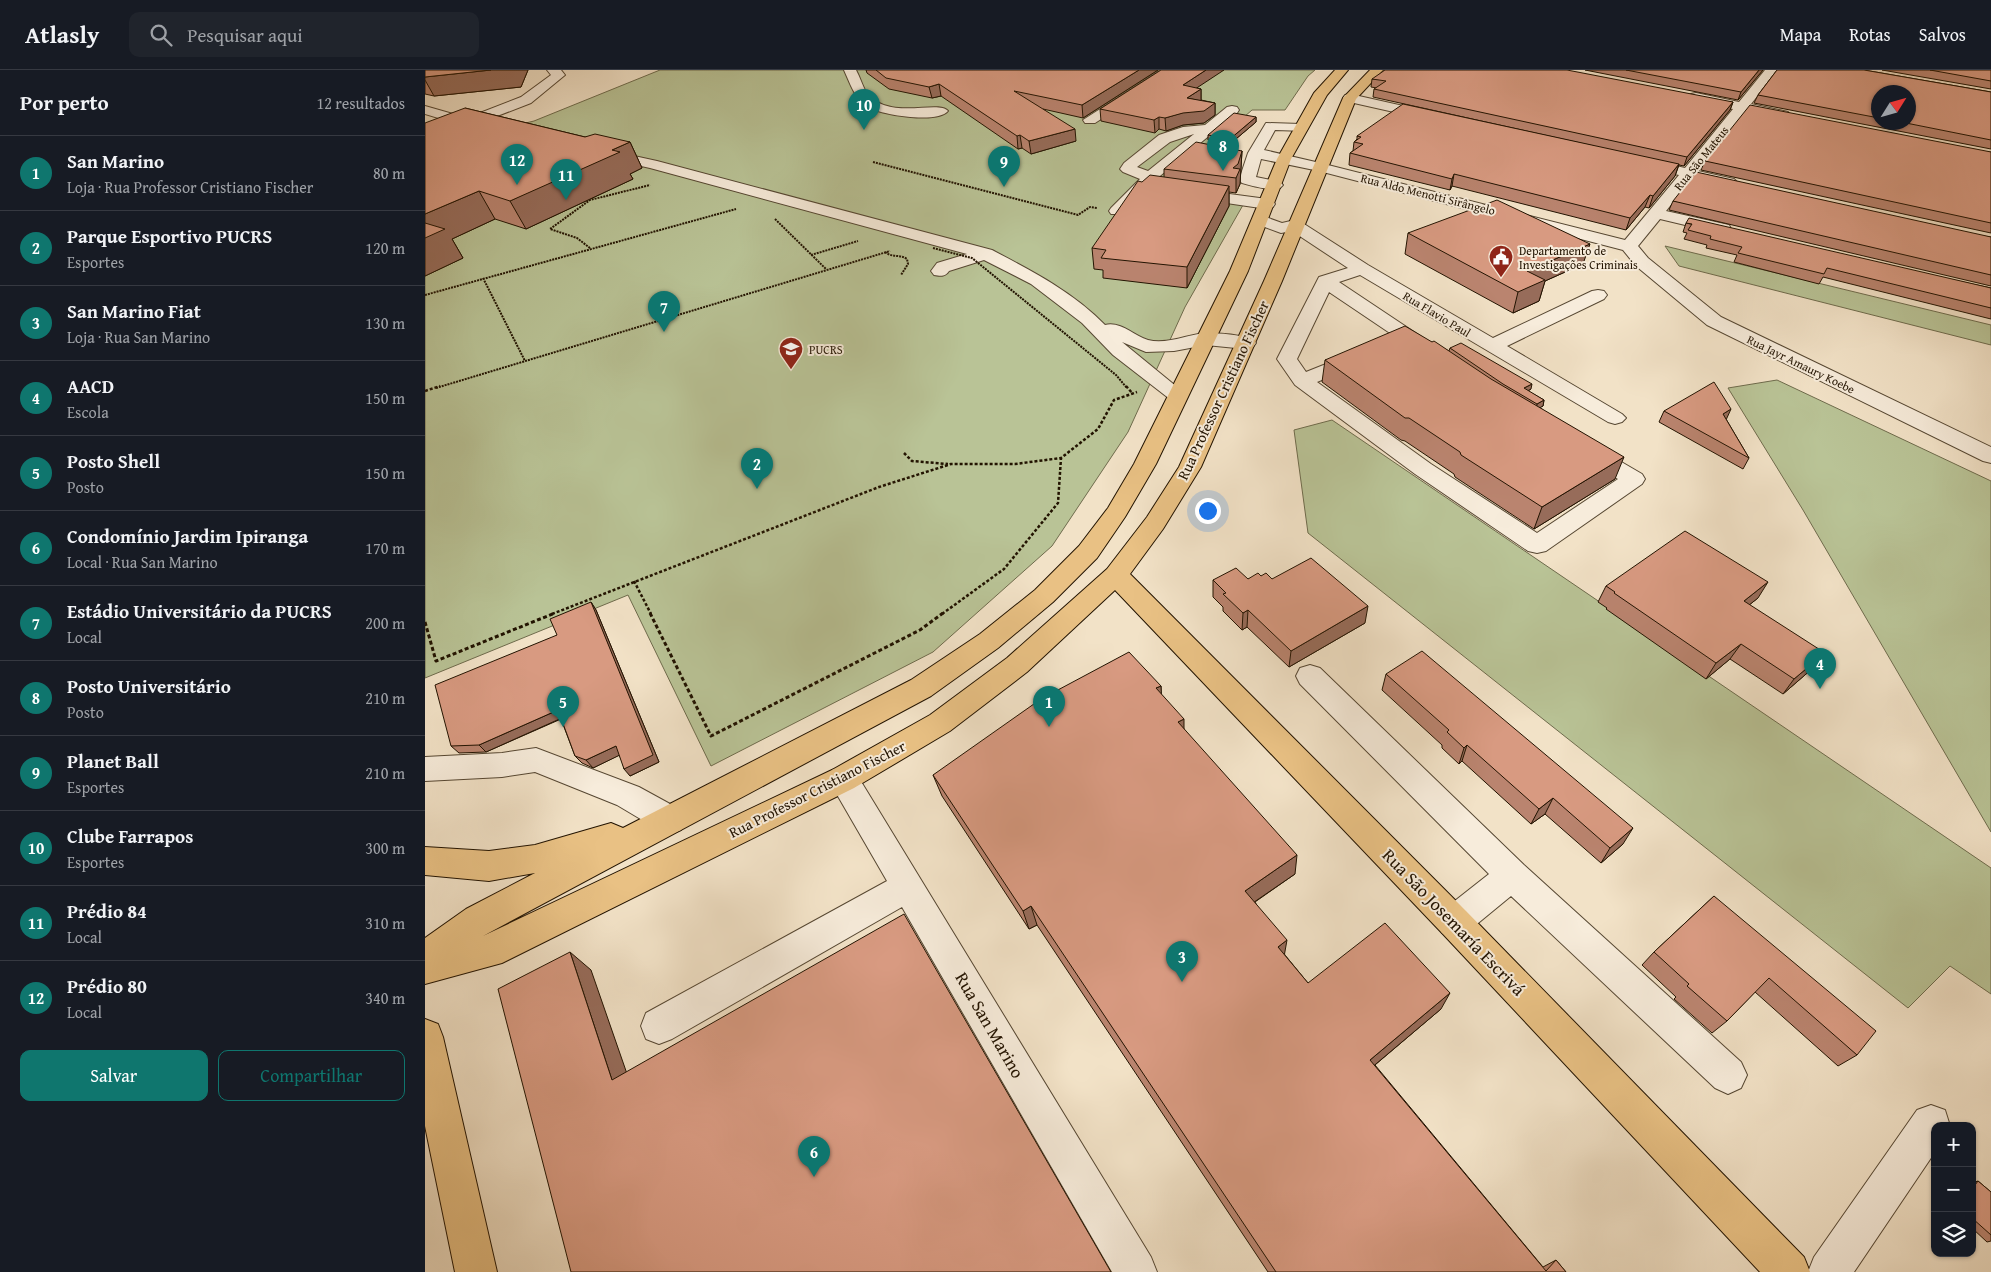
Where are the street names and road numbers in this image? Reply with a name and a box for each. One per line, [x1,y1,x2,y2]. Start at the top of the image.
street label: Rua São Mateus [1670,122,1732,194]
street label: Rua Aldo Menotti Sirângelo [1359,169,1497,219]
street label: Rua Flavio Paul [1400,287,1475,341]
street label: Rua Professor Cristiano Fischer [1172,297,1274,483]
street label: Rua Jayr Amaury Koebe [1744,330,1858,398]
street label: Rua Professor Cristiano Fischer [725,735,909,843]
street label: Rua São Josemaría Escrivá [1376,842,1532,1002]
street label: Rua San Marino [949,967,1031,1083]

